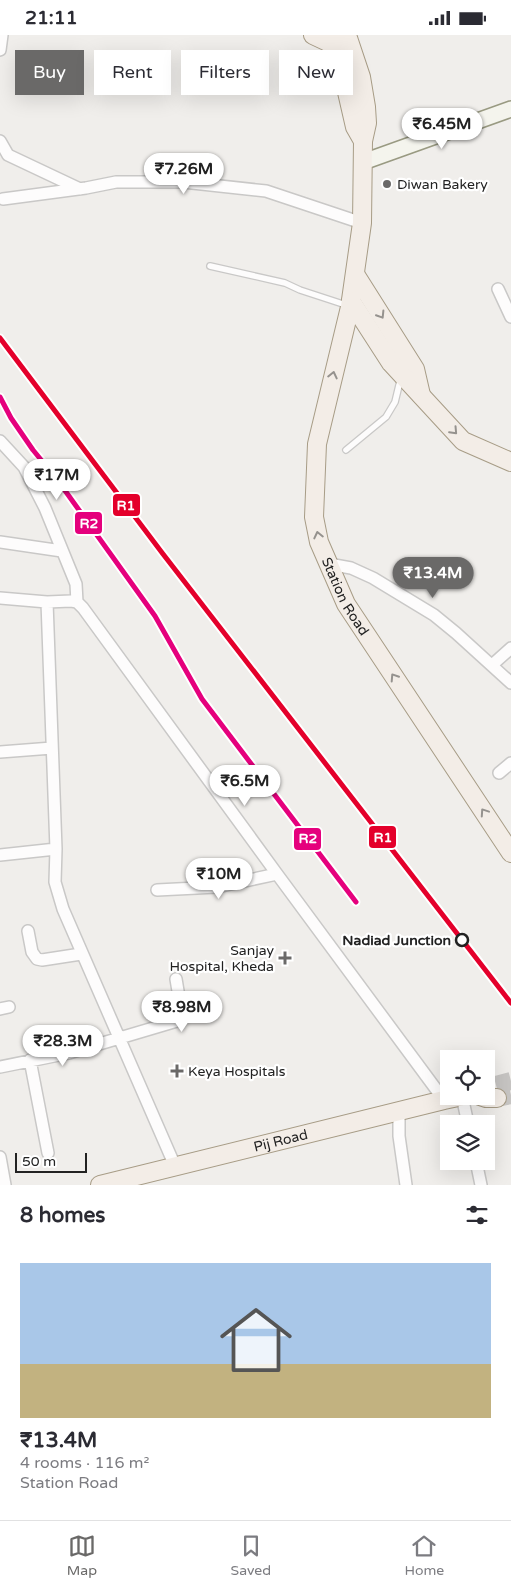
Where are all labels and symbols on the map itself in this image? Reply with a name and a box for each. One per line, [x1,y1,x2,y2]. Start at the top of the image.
pin: ₹6.45M [401,107,483,150]
pin: ₹7.26M [143,153,225,195]
place label: Diwan Bakery [397,176,488,193]
marker: Diwan Bakery [381,178,393,190]
one-way arrow [375,309,384,318]
one-way arrow [327,370,338,379]
one-way arrow [448,425,457,434]
pin: ₹17M [27,459,87,501]
line badge: R1 [112,493,141,517]
text: R1 [117,497,135,514]
line badge: R2 [74,511,103,535]
text: R2 [80,515,99,532]
one-way arrow [313,530,324,539]
street label: Station Road [318,555,373,639]
pin: ₹13.4M [392,557,474,599]
one-way arrow [391,673,400,683]
pin: ₹6.5M [210,765,280,807]
one-way arrow [481,809,490,818]
line badge: R1 [368,825,397,849]
line badge: R2 [293,827,322,851]
text: R1 [374,829,392,846]
text: R2 [299,830,318,847]
pin: ₹10M [189,857,249,900]
place label: Nadiad Junction [342,932,451,949]
marker: Nadiad Junction [455,933,469,947]
place label: Sanjay Hospital, Kheda [170,942,274,975]
marker: Sanjay Hospital, Kheda [278,951,292,965]
pin: ₹8.98M [141,991,223,1033]
pin: ₹28.3M [22,1025,104,1067]
place label: Keya Hospitals [188,1063,286,1080]
marker: Keya Hospitals [170,1064,184,1078]
street label: Pij Road [252,1126,310,1156]
scale bar [15,1150,88,1173]

